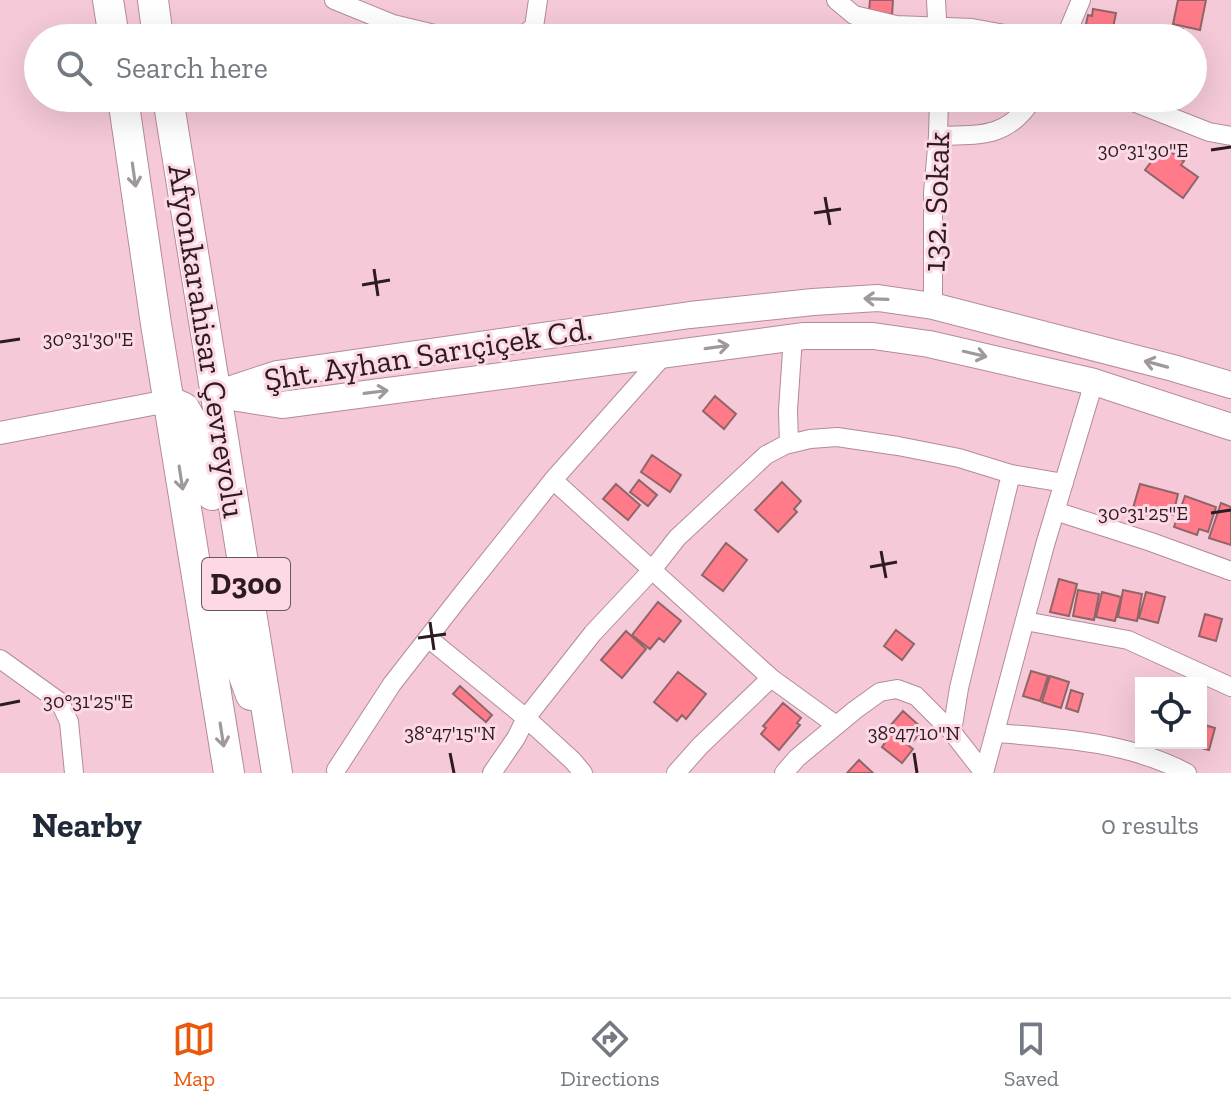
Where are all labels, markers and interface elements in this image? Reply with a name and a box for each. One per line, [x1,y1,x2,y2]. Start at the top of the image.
search box [24,24,1207,112]
icon: search [52,46,96,90]
text: Search here [116,50,268,86]
street label: 132. Sokak [915,131,957,273]
text: 30°31'30"E [1098,138,1188,162]
one-way arrow [127,162,142,187]
street label: Afyonkarahisar Çevreyolu [160,162,254,520]
one-way arrow [863,292,890,307]
street label: Şht. Ayhan Sarıçiçek Cd. [261,309,595,399]
text: 30°31'30"E [43,327,133,351]
one-way arrow [704,339,729,354]
one-way arrow [961,348,987,363]
one-way arrow [1144,355,1169,370]
one-way arrow [363,384,388,399]
one-way arrow [174,465,189,490]
text: 30°31'25"E [1098,501,1188,525]
road number: D300 [202,558,290,610]
map controls [1135,677,1207,749]
button: locate [1135,677,1207,749]
text: 30°31'25"E [43,689,133,713]
text: 38°47'15"N [404,721,496,745]
text: 38°47'10"N [868,721,961,745]
one-way arrow [216,722,231,747]
text: Nearby [32,805,142,846]
text: 0 results [1101,809,1199,841]
tab: Map [172,1017,216,1092]
tab: Directions [560,1017,660,1092]
tab: Saved [1004,1017,1059,1092]

